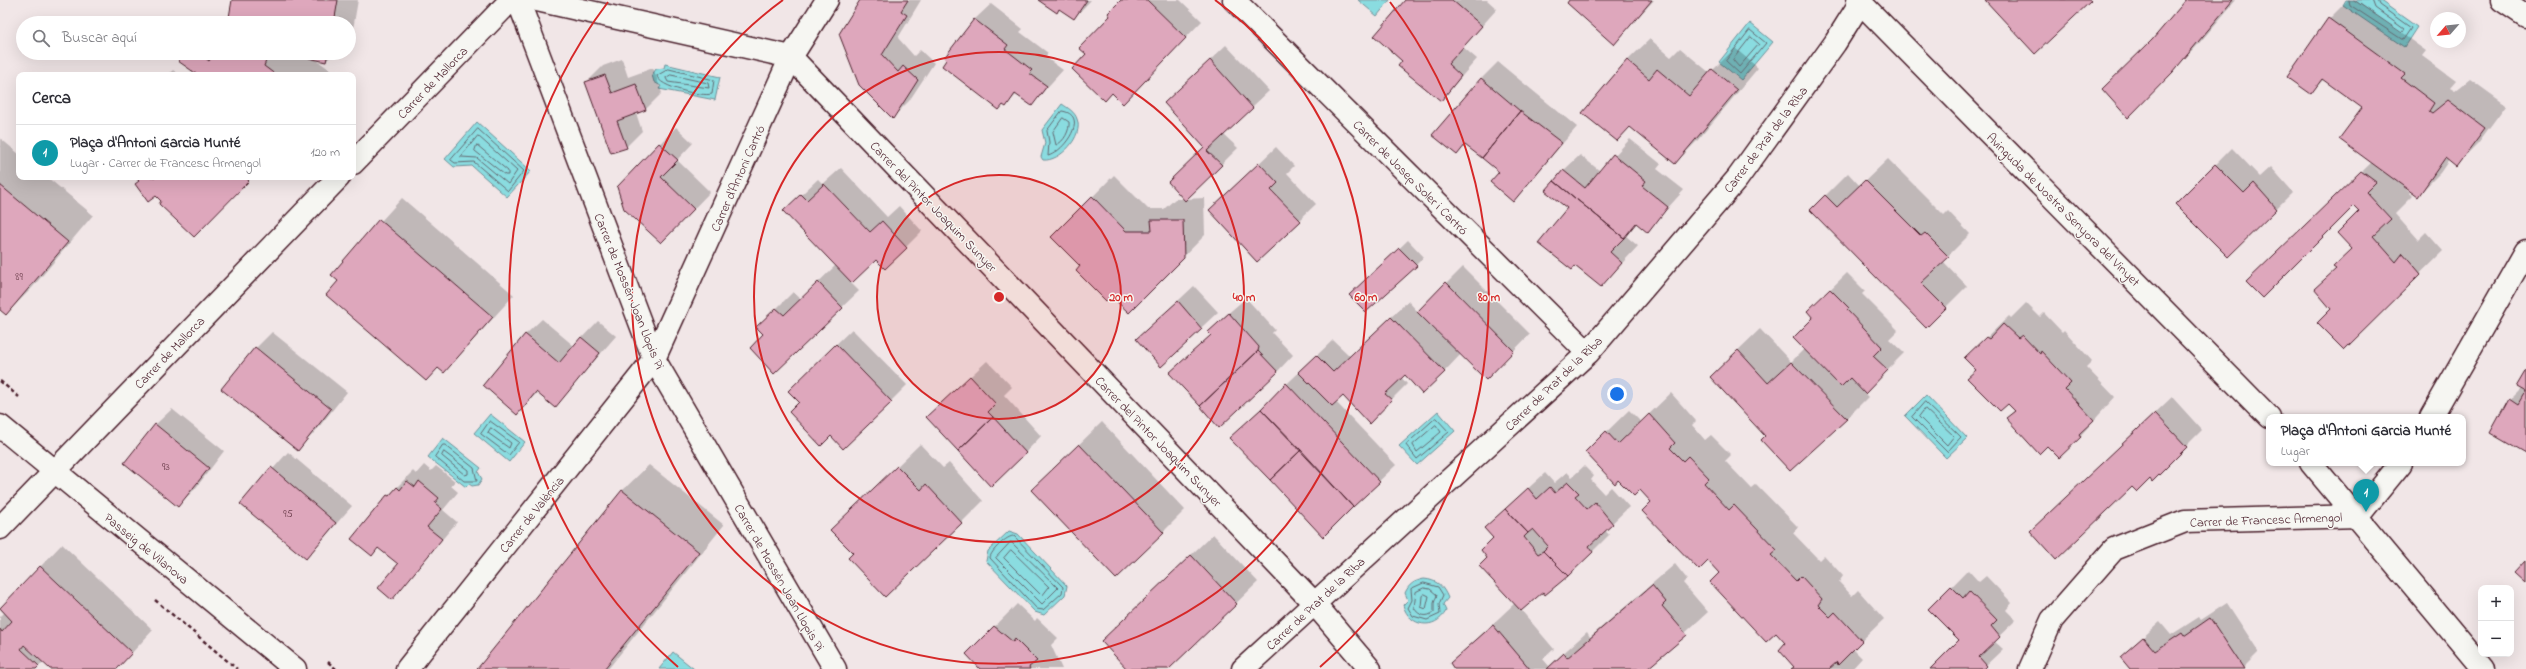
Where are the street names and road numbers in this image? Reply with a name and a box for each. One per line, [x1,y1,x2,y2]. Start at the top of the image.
street label: Carrer de Mallorca [393,42,473,124]
street label: Carrer de Prat de la Riba [1720,83,1813,197]
street label: Carrer de Josep Soler i Cartró [1348,116,1472,240]
street label: Carrer d'Antoni Cartró [706,122,771,235]
street label: Avinguda de Nostra Senyora del Vinyet [1981,129,2145,292]
street label: Carrer del Pintor Joaquim Sunyer [864,137,1001,278]
street label: Carrer de Mossèn Joan Llopis Pi [589,211,669,373]
street label: Carrer de Mallorca [130,312,210,394]
street label: Carrer de Prat de la Riba [1501,332,1607,436]
street label: Carrer del Pintor Joaquim Sunyer [1089,372,1226,513]
street label: Carrer de València [495,472,569,558]
street label: Carrer de Mossèn Joan Llopis Pi [729,501,829,655]
street label: Carrer de Francesc Armengol [2189,508,2343,534]
street label: Passeig de Vilanova [99,509,193,590]
street label: Carrer de Prat de la Riba [1262,553,1370,655]

